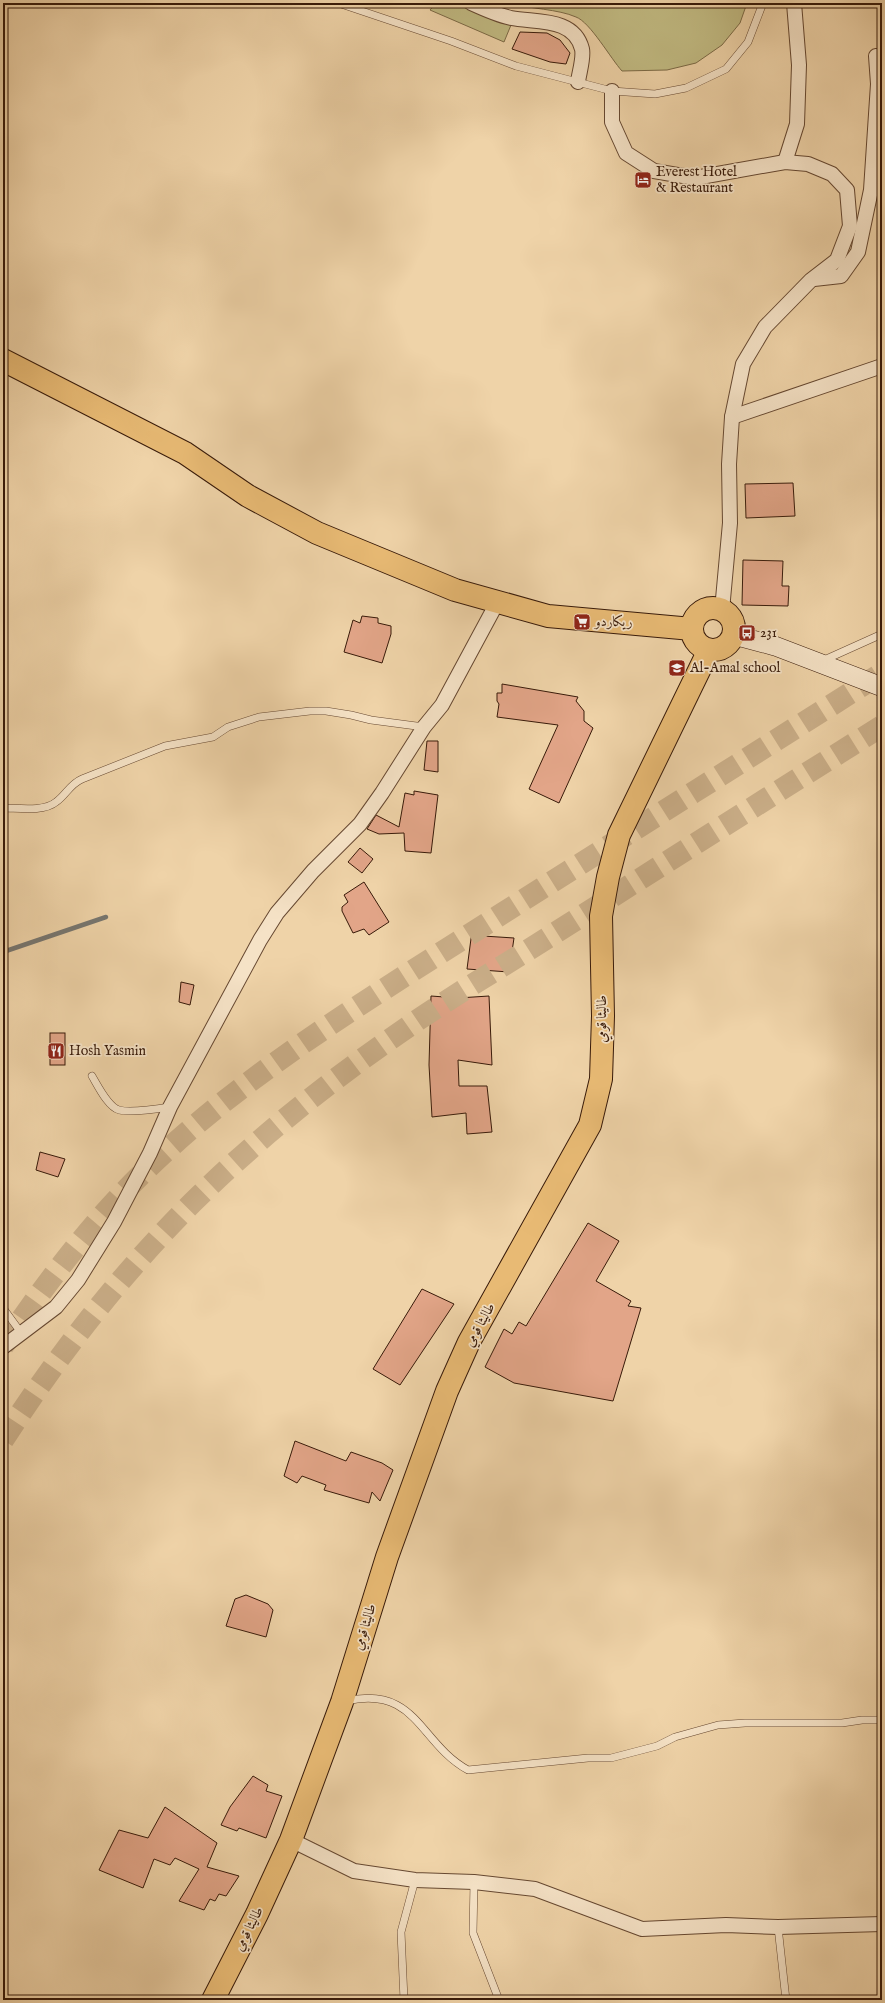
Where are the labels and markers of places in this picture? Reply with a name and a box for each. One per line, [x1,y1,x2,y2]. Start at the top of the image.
place label: Everest Hotel & Restaurant [656,163,737,197]
hotel icon: Everest Hotel & Restaurant [633,170,653,190]
supermarket icon: ريكاردو [572,612,592,632]
place label: ريكاردو [593,613,632,631]
bus stop icon: 231 [737,623,757,643]
place label: 231 [760,624,777,642]
school or university icon: Al-Amal school [667,658,687,678]
place label: Al-Amal school [689,659,780,677]
restaurant icon: Hosh Yasmin [46,1041,66,1061]
place label: Hosh Yasmin [69,1042,146,1060]

